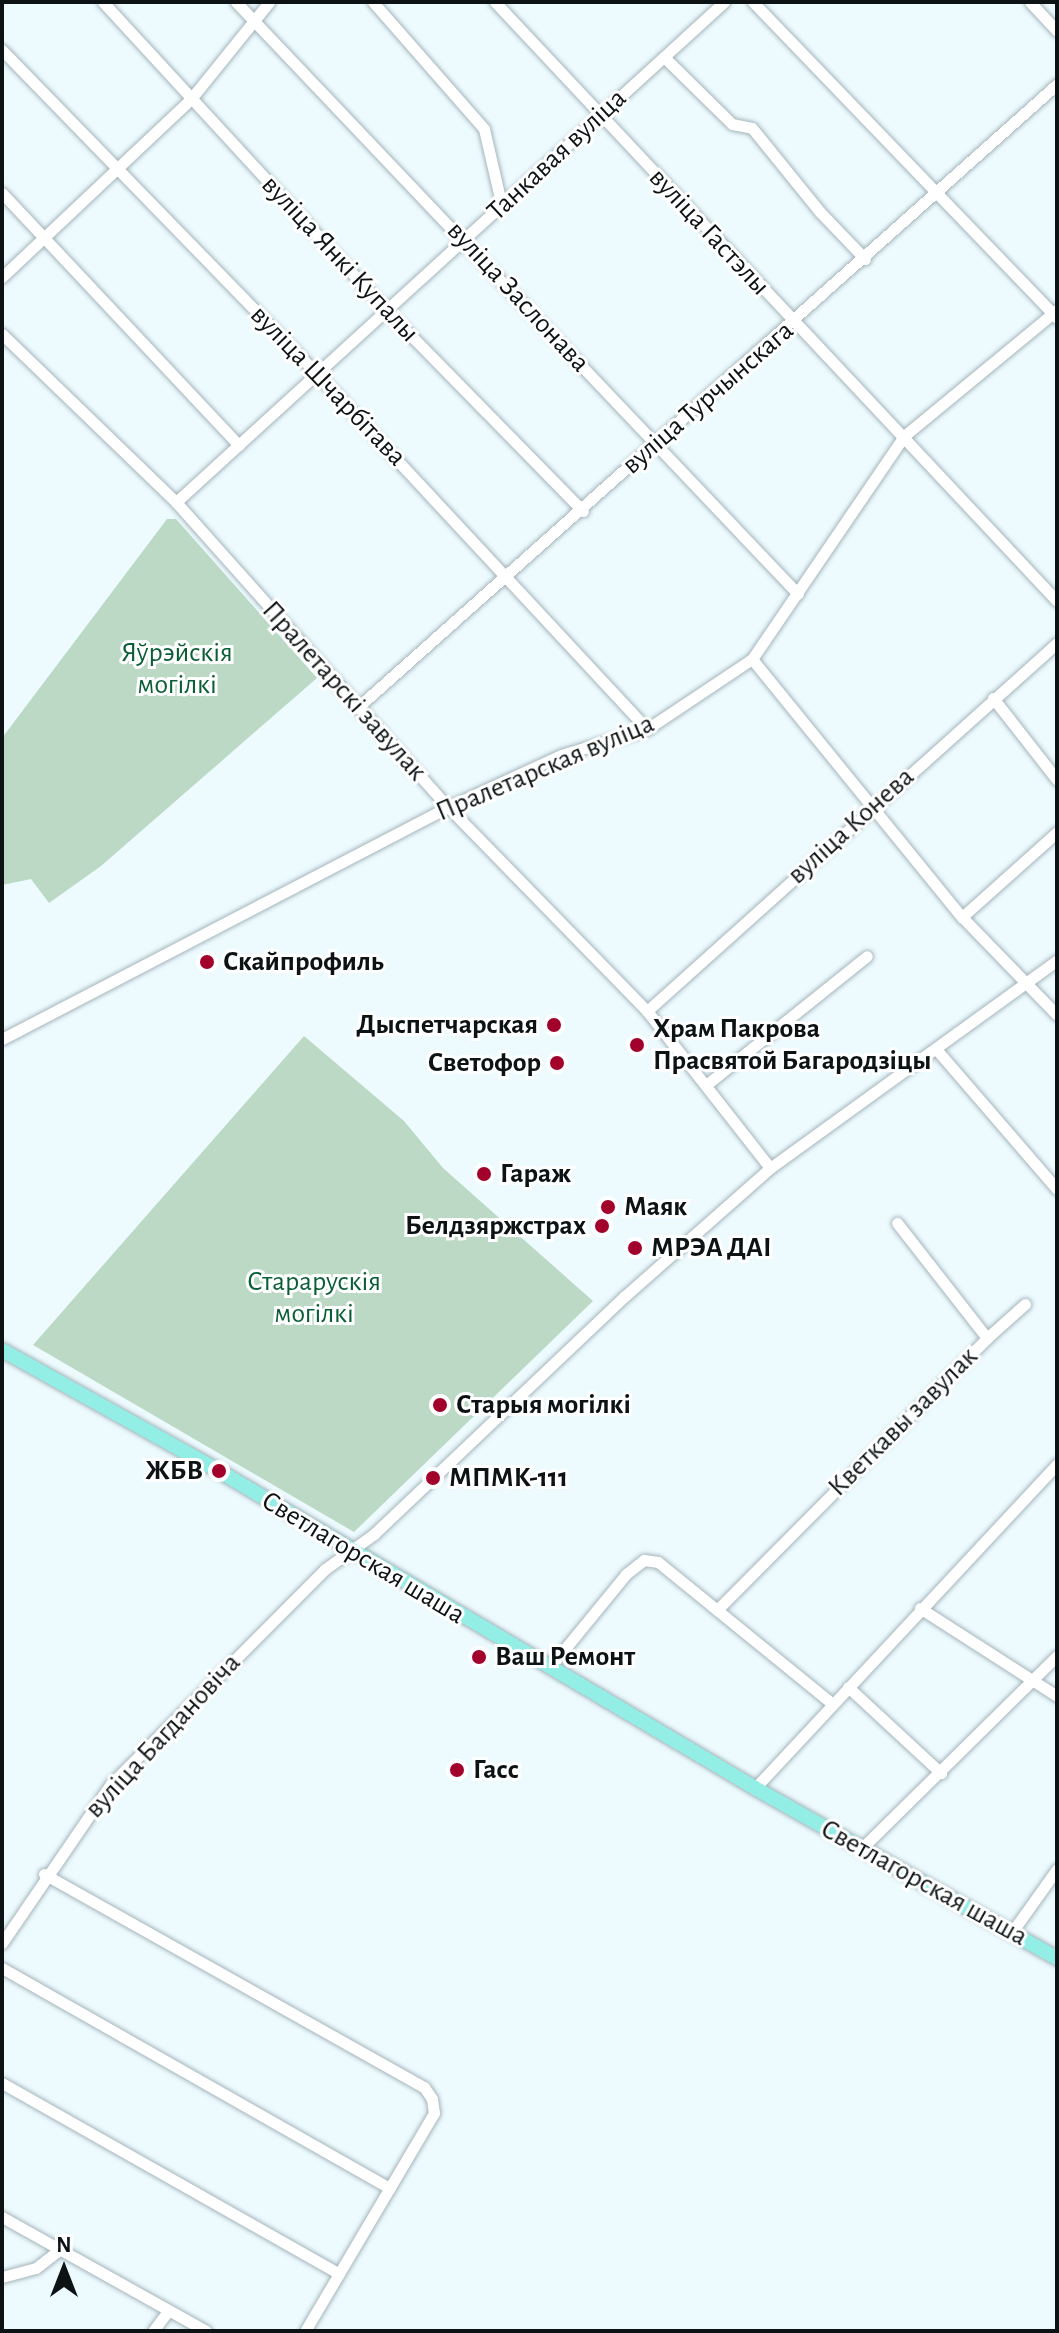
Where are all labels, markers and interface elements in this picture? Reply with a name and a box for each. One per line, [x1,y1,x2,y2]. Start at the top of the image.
street label: Танкавая вуліца [480,82,634,228]
street label: вуліца Гастэлы [642,161,776,303]
street label: вуліца Янкі Купалы [254,169,426,349]
street label: вуліца Заслонава [439,215,597,379]
street label: вуліца Шчарбітава [243,299,413,473]
street label: вуліца Турчынскага [615,314,801,482]
street label: Пралетарскі завулак [254,594,434,788]
park label: Яўрэйскія могілкі [121,636,233,702]
street label: Пралетарская вуліца [431,707,659,829]
street label: вуліца Конева [781,760,921,892]
place label: Скайпрофиль [223,945,384,979]
marker: Скайпрофиль [198,953,216,971]
place label: Дыспетчарская [356,1008,538,1042]
place label: Храм Пакрова Прасвятой Багародзіцы [653,1012,931,1078]
marker: Дыспетчарская [545,1016,563,1034]
marker: Храм Пакрова Прасвятой Багародзіцы [628,1036,646,1054]
place label: Светофор [428,1046,541,1080]
marker: Светофор [548,1054,566,1072]
place label: Гараж [500,1157,571,1191]
marker: Гараж [475,1165,493,1183]
place label: Маяк [624,1190,687,1224]
marker: Маяк [599,1198,617,1216]
place label: Белдзяржстрах [405,1209,586,1243]
marker: Белдзяржстрах [593,1217,611,1235]
place label: МРЭА ДАІ [651,1231,772,1265]
marker: МРЭА ДАІ [626,1239,644,1257]
park label: Старарускія могілкі [247,1265,381,1331]
street label: Кветкавы завулак [821,1340,985,1504]
place label: Старыя могілкі [456,1388,631,1422]
marker: Старыя могілкі [431,1396,449,1414]
place label: ЖБВ [145,1454,203,1488]
place label: МПМК-111 [449,1461,568,1495]
marker: ЖБВ [210,1462,228,1480]
marker: МПМК-111 [424,1469,442,1487]
street label: Светлагорская шаша [255,1484,471,1632]
place label: Ваш Ремонт [495,1640,635,1674]
street label: вуліца Багдановіча [78,1647,248,1825]
marker: Ваш Ремонт [470,1648,488,1666]
place label: Гасс [473,1753,519,1787]
marker: Гасс [448,1761,466,1779]
street label: Светлагорская шаша [815,1812,1033,1954]
north arrow [24,2229,104,2309]
text: N [56,2234,72,2256]

